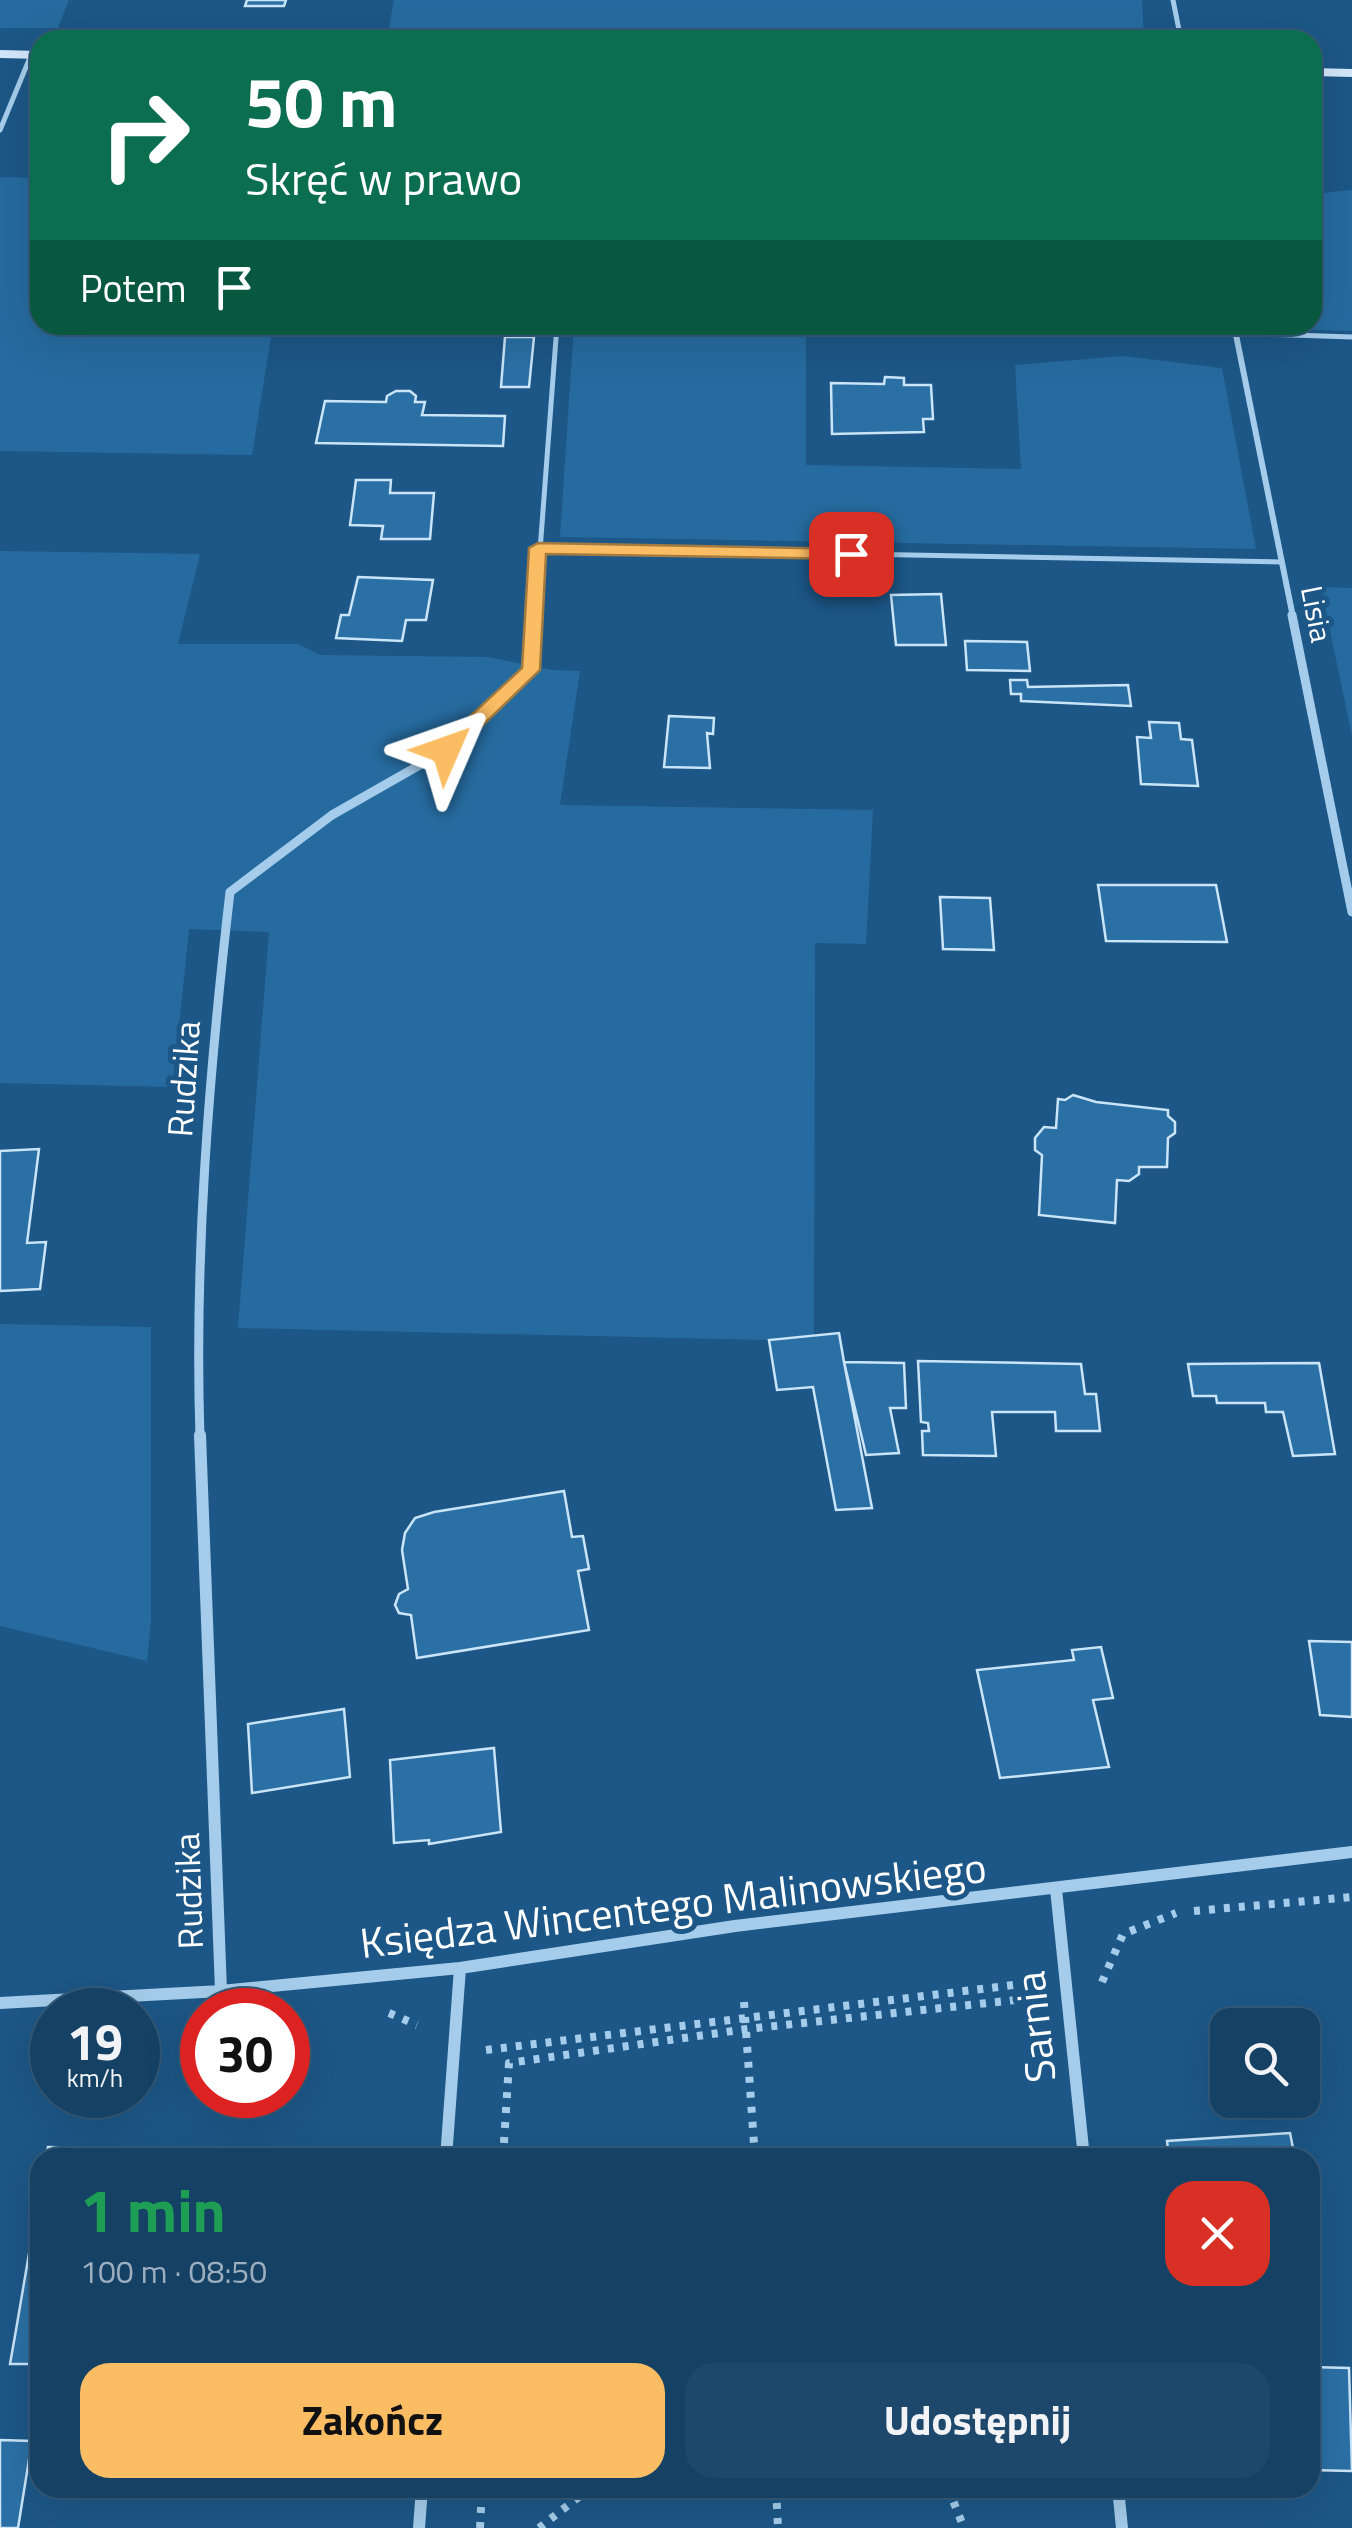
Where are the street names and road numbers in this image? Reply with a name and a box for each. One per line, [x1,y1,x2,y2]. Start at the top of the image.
street label: Lisia [1289,582,1345,646]
street label: Rudzika [152,1019,214,1139]
street label: Rudzika [159,1832,217,1950]
street label: Księdza Wincentego Malinowskiego [356,1834,990,1974]
street label: Sarnia [996,1968,1072,2086]

